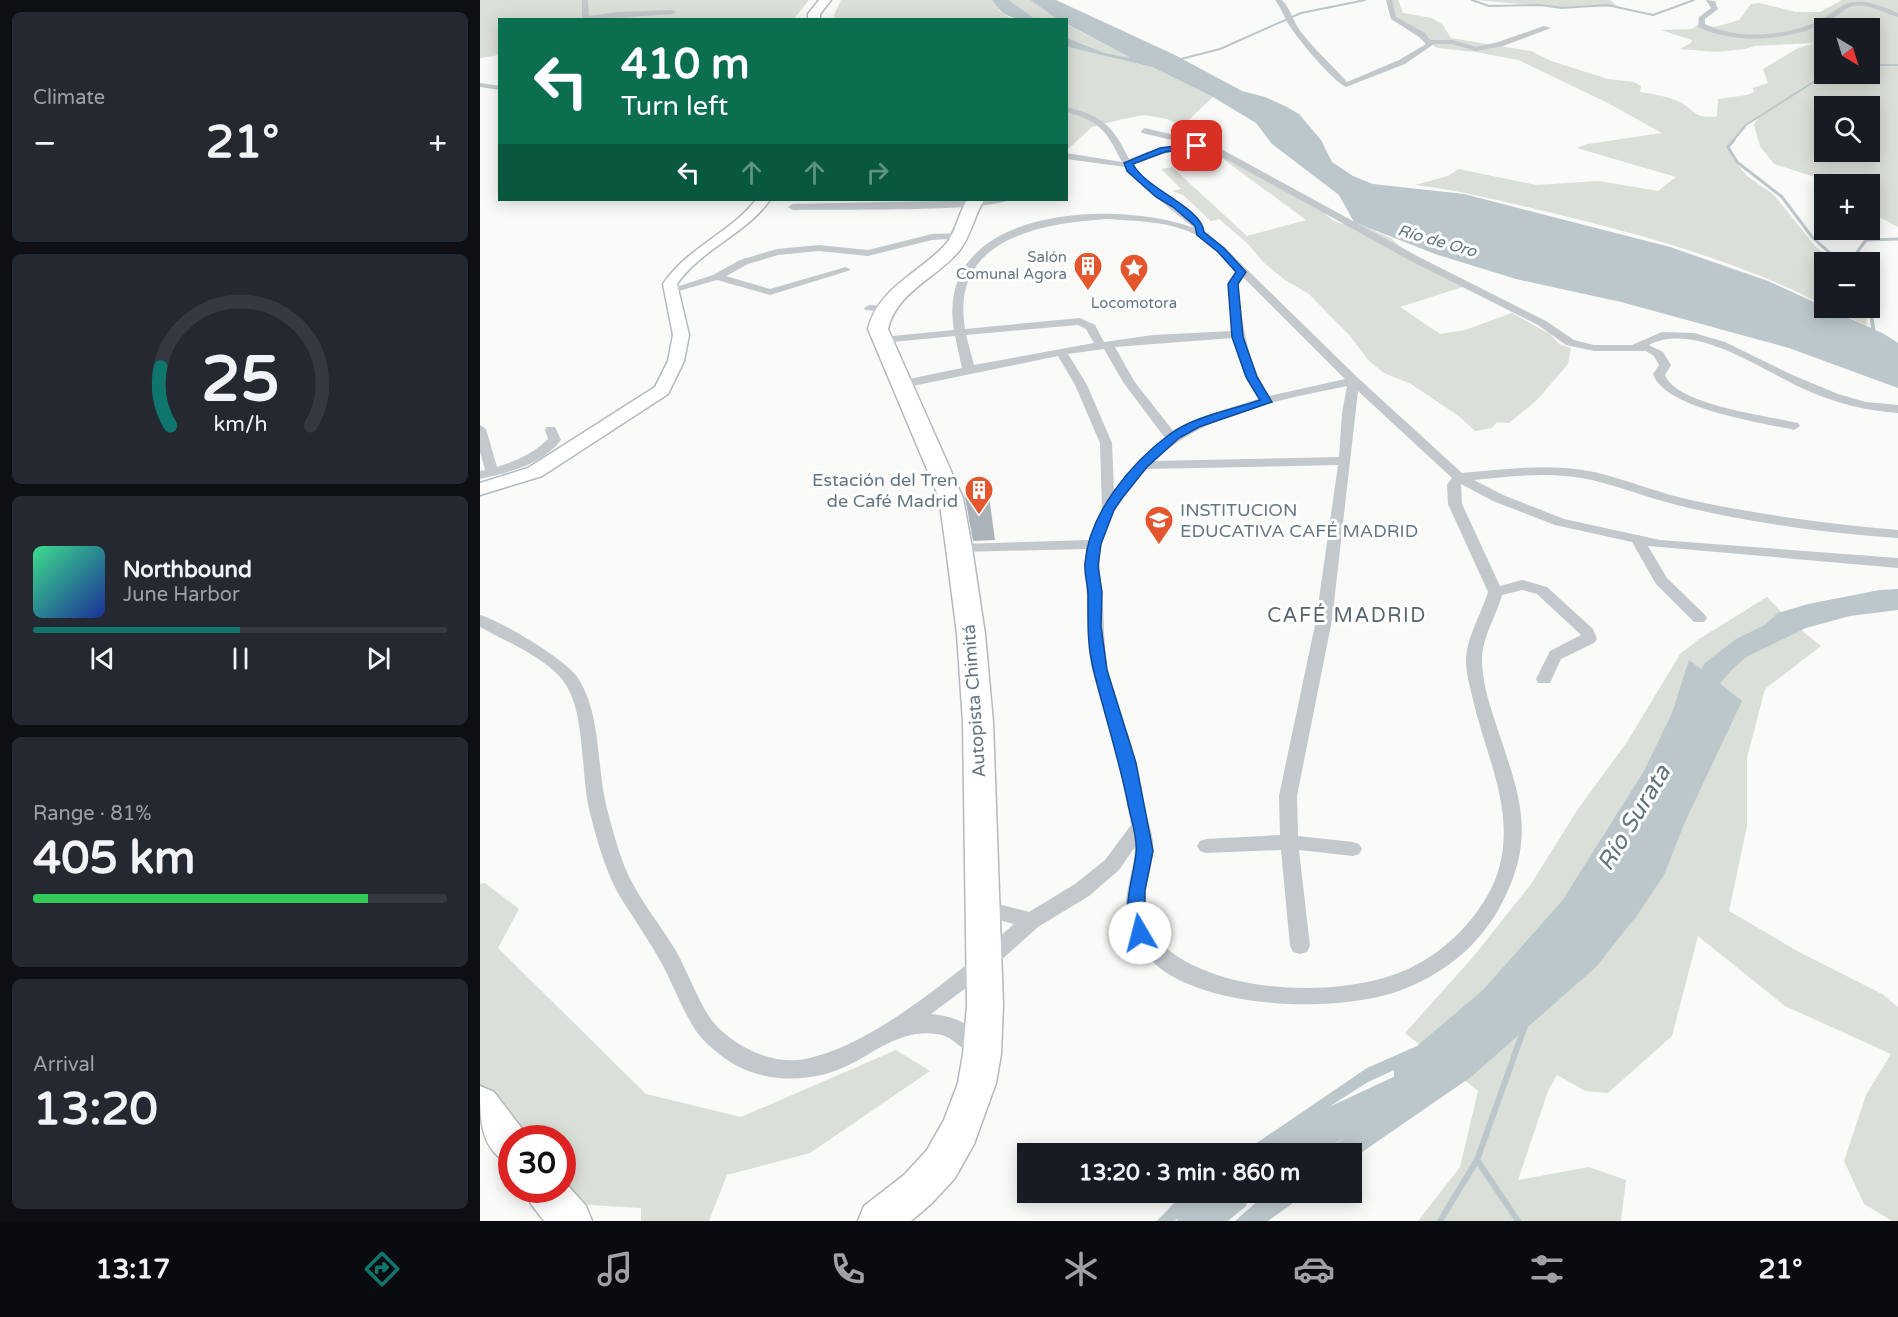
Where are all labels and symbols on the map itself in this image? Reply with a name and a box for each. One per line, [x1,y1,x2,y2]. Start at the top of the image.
north arrow [1814,18,1880,84]
pin [1171,120,1222,171]
water label: Río de Oro [1395,220,1480,262]
place label: Salón Comunal Agora [956,248,1067,283]
building icon: Salón Comunal Agora [1072,250,1104,292]
place icon: Locomotora [1118,252,1150,294]
place label: Locomotora [1091,294,1177,312]
place label: Estación del Tren de Café Madrid [812,469,958,512]
building icon: Estación del Tren de Café Madrid [963,474,995,516]
place label: INSTITUCION EDUCATIVA CAFÉ MADRID [1180,499,1418,542]
school or university icon: INSTITUCION EDUCATIVA CAFÉ MADRID [1143,504,1175,546]
district label: CAFÉ MADRID [1267,603,1427,628]
street label: Autopista Chimitá [958,623,990,779]
water label: Río Surata [1591,759,1677,876]
position arrow [1108,901,1172,965]
speed limit sign: 30 [498,1125,576,1203]

